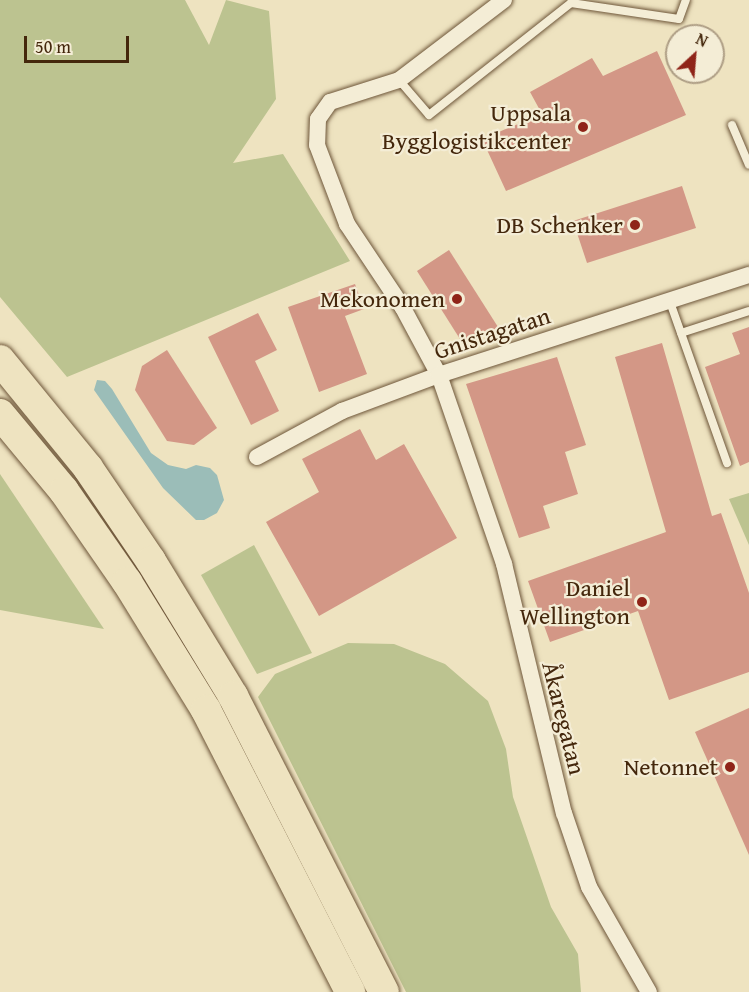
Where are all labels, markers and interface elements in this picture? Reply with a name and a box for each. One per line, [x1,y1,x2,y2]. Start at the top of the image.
scale bar [27,24,132,62]
north arrow [665,24,725,84]
text: N [692,26,712,53]
text: 50 m [35,33,71,60]
place label: Uppsala Bygglogistikcenter [382,99,571,155]
marker: Uppsala Bygglogistikcenter [576,120,590,134]
place label: DB Schenker [496,211,623,239]
marker: DB Schenker [628,218,642,232]
place label: Mekonomen [320,285,445,313]
marker: Mekonomen [450,292,464,306]
street label: Gnistagatan [430,301,554,365]
place label: Daniel Wellington [519,574,630,630]
marker: Daniel Wellington [635,595,649,609]
street label: Åkaregatan [536,659,592,777]
place label: Netonnet [624,753,718,781]
marker: Netonnet [723,760,737,774]

